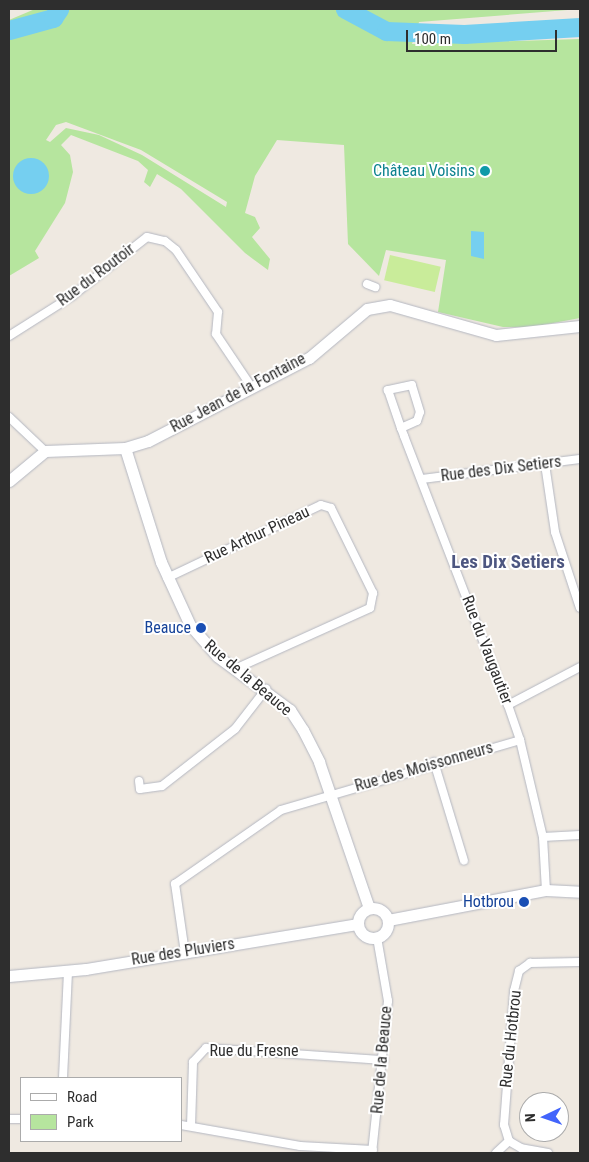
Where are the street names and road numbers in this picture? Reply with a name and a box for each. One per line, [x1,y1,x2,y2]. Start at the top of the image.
street label: Rue du Routoir [53,240,139,310]
street label: Rue Jean de la Fontaine [167,349,309,437]
street label: Rue des Dix Setiers [440,452,562,486]
street label: Rue Arthur Pineau [201,502,313,568]
street label: Rue du Vaugautier [457,593,517,707]
street label: Rue de la Beauce [200,636,296,720]
street label: Rue des Moissonneurs [353,738,495,796]
street label: Rue des Pluviers [130,934,236,970]
street label: Rue du Hotbrou [496,989,526,1089]
street label: Rue de la Beauce [368,1005,396,1115]
street label: Rue du Fresne [209,1041,299,1061]

